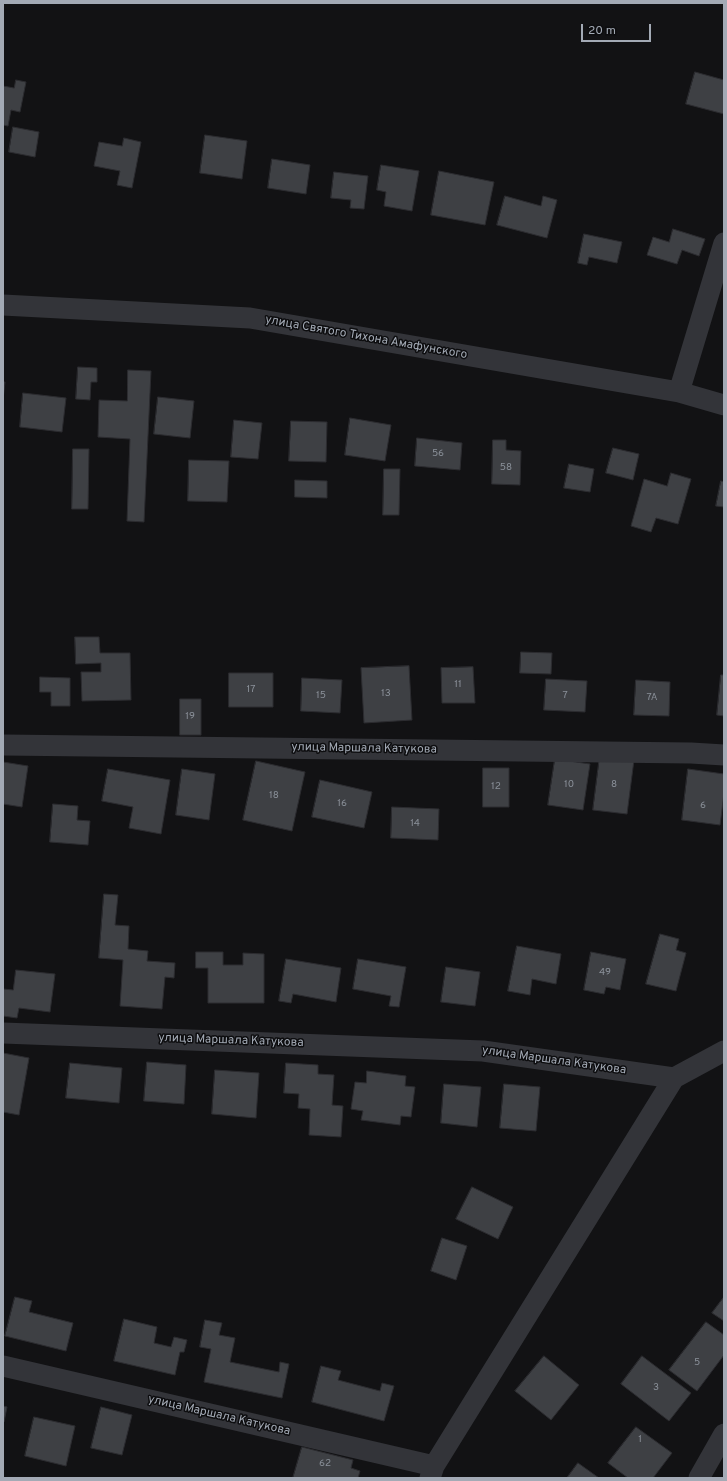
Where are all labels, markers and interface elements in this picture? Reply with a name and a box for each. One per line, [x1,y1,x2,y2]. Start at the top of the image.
scale bar [583,16,653,42]
text: 20 m [588,23,616,39]
street label: улица Святого Тихона Амафунского [264,313,468,363]
house number: 56 [432,448,444,460]
house number: 58 [500,462,512,474]
house number: 11 [454,679,462,691]
house number: 17 [247,684,255,696]
house number: 13 [381,688,391,700]
house number: 15 [316,690,326,702]
house number: 7 [562,690,568,702]
house number: 7А [647,692,657,704]
house number: 19 [185,711,195,723]
street label: улица Маршала Катукова [291,741,437,757]
house number: 10 [564,779,574,791]
house number: 8 [611,779,617,791]
house number: 12 [491,781,501,793]
house number: 18 [269,790,279,802]
house number: 16 [337,798,347,810]
house number: 6 [700,800,706,812]
house number: 14 [410,818,420,830]
house number: 49 [599,967,611,979]
street label: улица Маршала Катукова [158,1031,304,1051]
street label: улица Маршала Катукова [481,1044,627,1078]
house number: 5 [694,1357,700,1369]
house number: 3 [653,1382,659,1394]
street label: улица Маршала Катукова [146,1393,292,1439]
house number: 1 [638,1434,642,1446]
house number: 62 [319,1458,331,1470]

